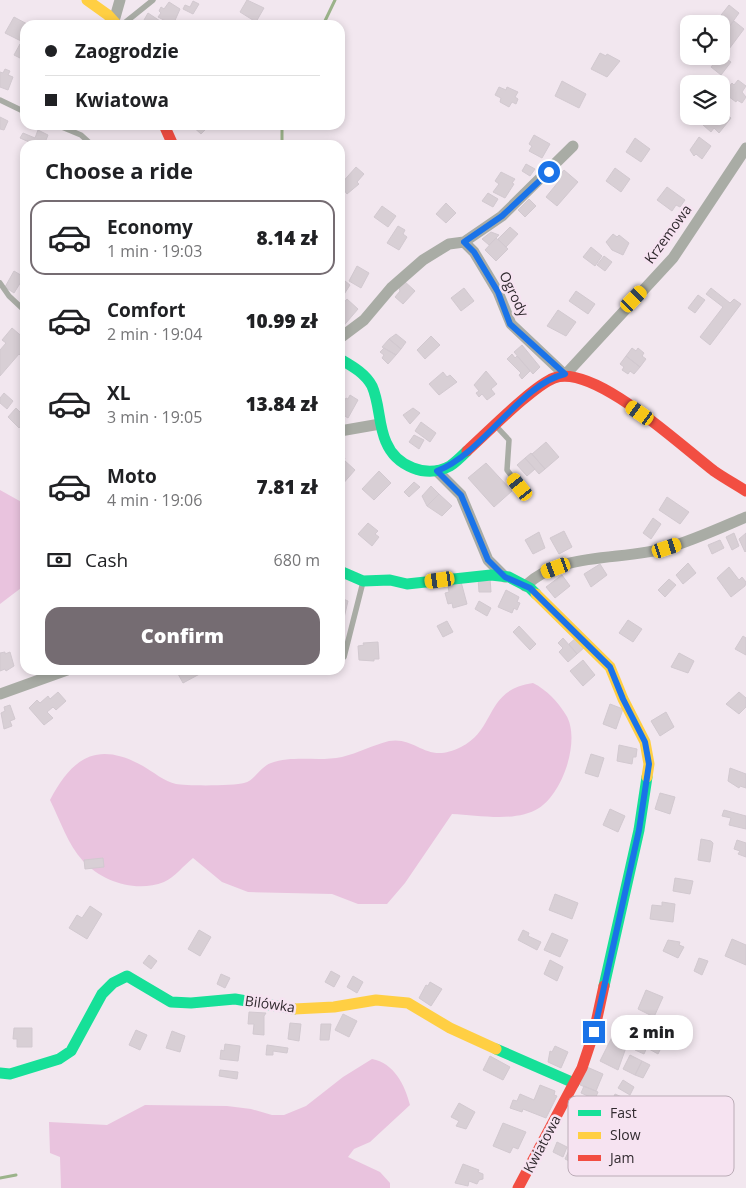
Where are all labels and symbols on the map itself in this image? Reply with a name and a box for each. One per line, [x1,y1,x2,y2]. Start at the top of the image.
route start [538,161,560,183]
street label: Krzemowa [640,200,695,267]
street label: Ogrody [495,268,534,320]
car [618,283,649,315]
car [623,398,656,428]
car [504,471,535,503]
car [650,536,683,560]
car [539,556,572,580]
car [424,570,455,590]
street label: Bilówka [244,991,296,1016]
callout: 2 min [612,1014,694,1050]
route end [583,1021,605,1043]
legend [568,1096,734,1176]
text: Fast [610,1103,637,1122]
street label: Kwiatowa [518,1112,565,1176]
text: Slow [610,1125,641,1144]
text: Jam [608,1148,635,1167]

